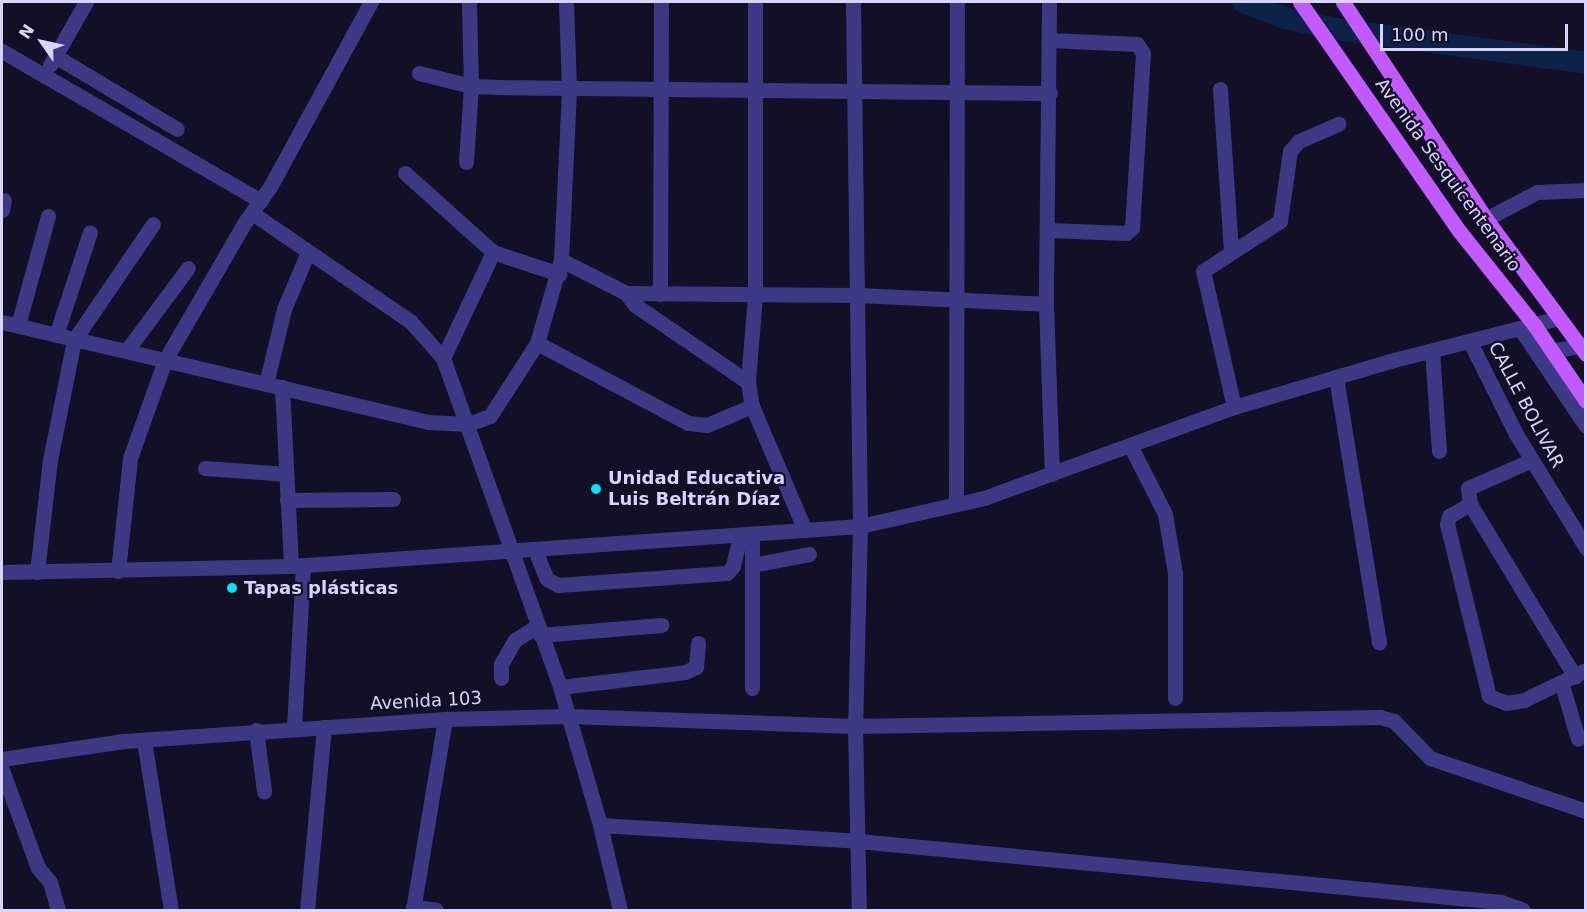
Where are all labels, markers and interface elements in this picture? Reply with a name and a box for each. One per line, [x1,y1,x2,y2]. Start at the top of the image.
north arrow [12,12,72,72]
scale bar [1383,12,1570,50]
text: N [15,21,38,43]
text: 100 m [1391,24,1449,45]
street label: Avenida Sesquicentenario [1371,74,1525,276]
street label: CALLE BOLIVAR [1484,338,1568,472]
place label: Unidad Educativa Luis Beltrán Díaz [608,468,785,510]
marker: Unidad Educativa Luis Beltrán Díaz [589,482,603,496]
place label: Tapas plásticas [244,577,398,599]
marker: Tapas plásticas [225,581,239,595]
street label: Avenida 103 [370,687,482,715]

